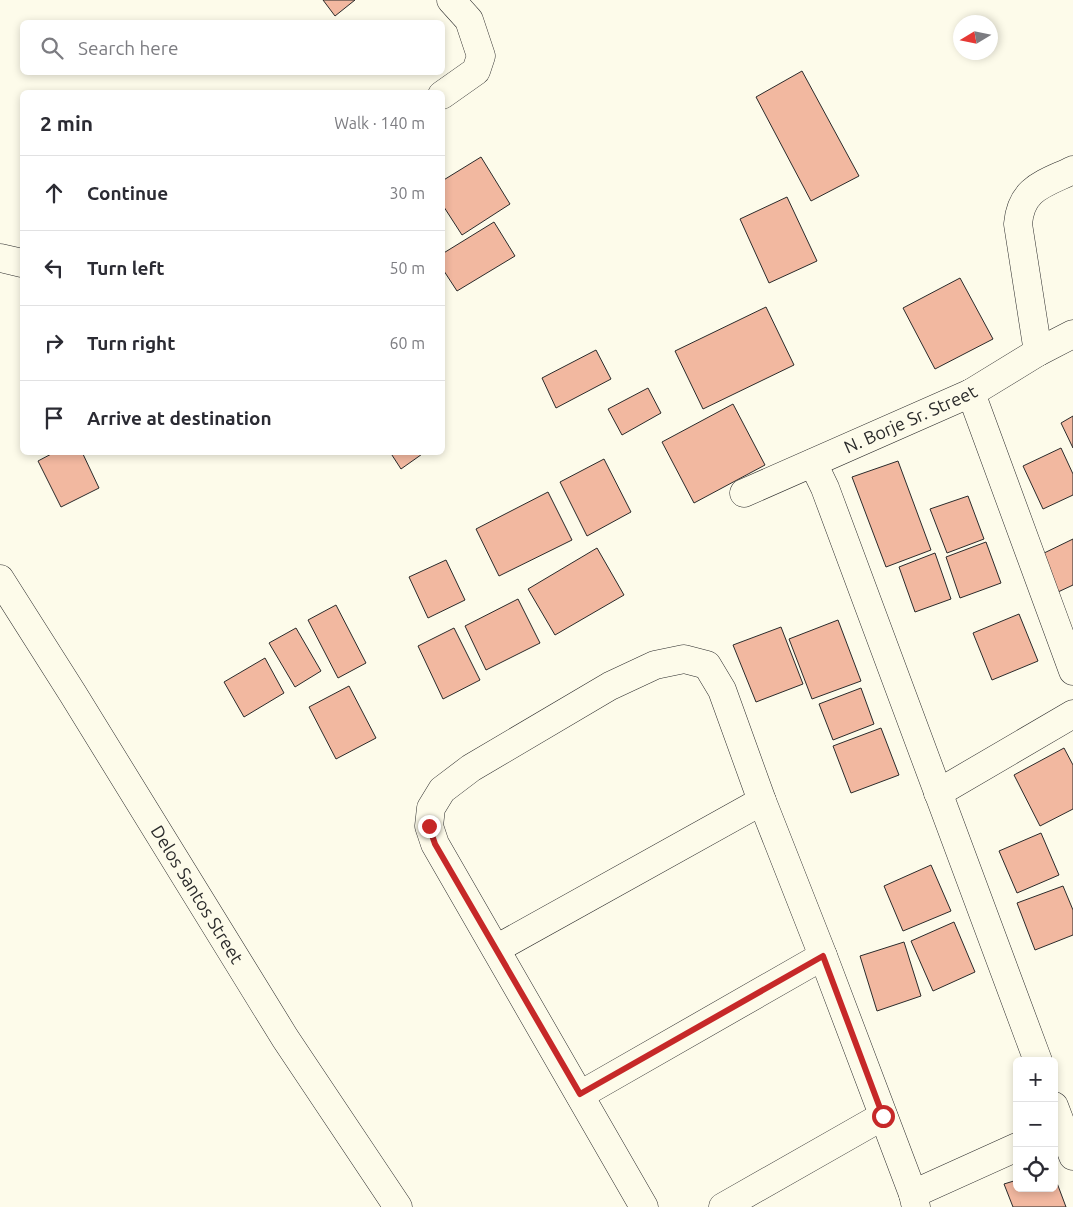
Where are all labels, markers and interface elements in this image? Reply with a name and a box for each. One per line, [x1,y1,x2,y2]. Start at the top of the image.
north arrow [953,15,998,60]
search box [20,20,445,75]
icon: search [38,34,66,62]
text: Search here [78,37,178,59]
text: 2 min [40,111,93,135]
text: Walk · 140 m [334,114,425,132]
icon: ahead [40,179,68,207]
text: Continue [87,182,168,204]
text: 30 m [389,184,425,202]
icon: left [40,254,68,282]
text: Turn left [87,257,165,279]
text: 50 m [389,259,425,277]
icon: right [40,329,68,357]
text: Turn right [87,332,175,354]
text: 60 m [389,334,425,352]
street label: N. Borje Sr. Street [841,381,980,457]
icon: arrive [40,404,68,432]
text: Arrive at destination [87,407,272,429]
route end [418,815,441,838]
street label: Delos Santos Street [147,821,248,967]
map controls [1013,1057,1058,1192]
button: + [1013,1057,1058,1102]
button: − [1013,1102,1058,1147]
route start [872,1105,895,1128]
button: locate [1013,1147,1058,1192]

